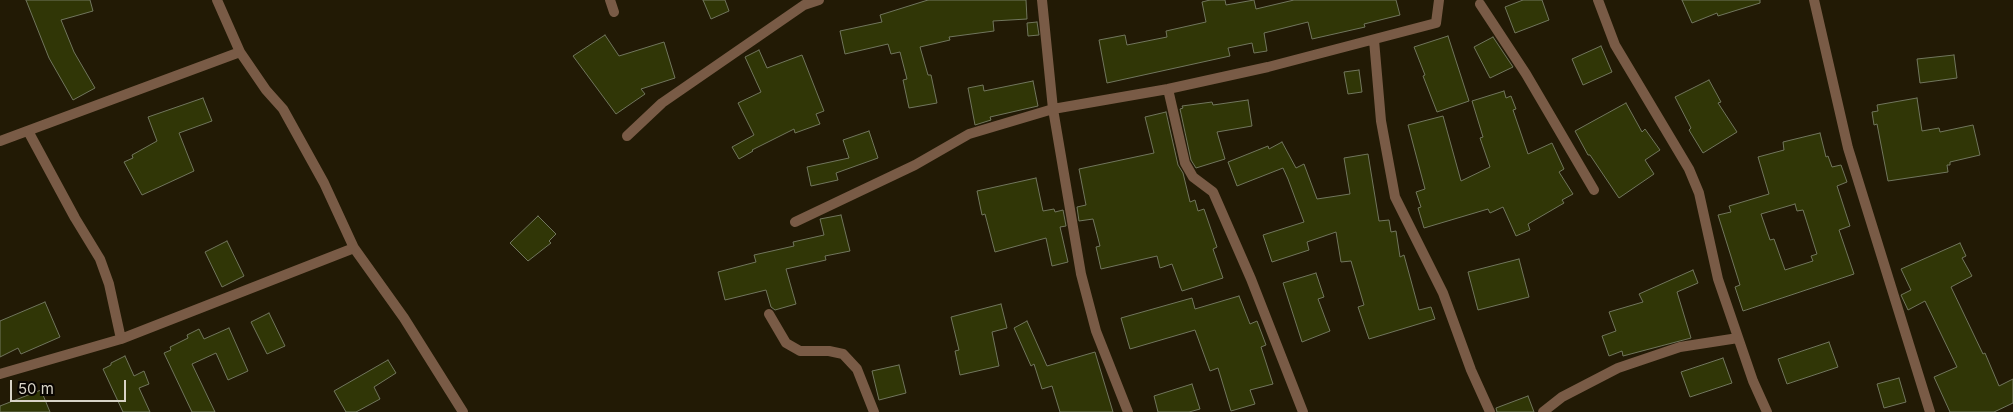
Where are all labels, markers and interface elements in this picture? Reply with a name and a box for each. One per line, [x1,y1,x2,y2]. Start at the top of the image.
scale bar [12,370,129,402]
text: 50 m [18,379,54,398]

